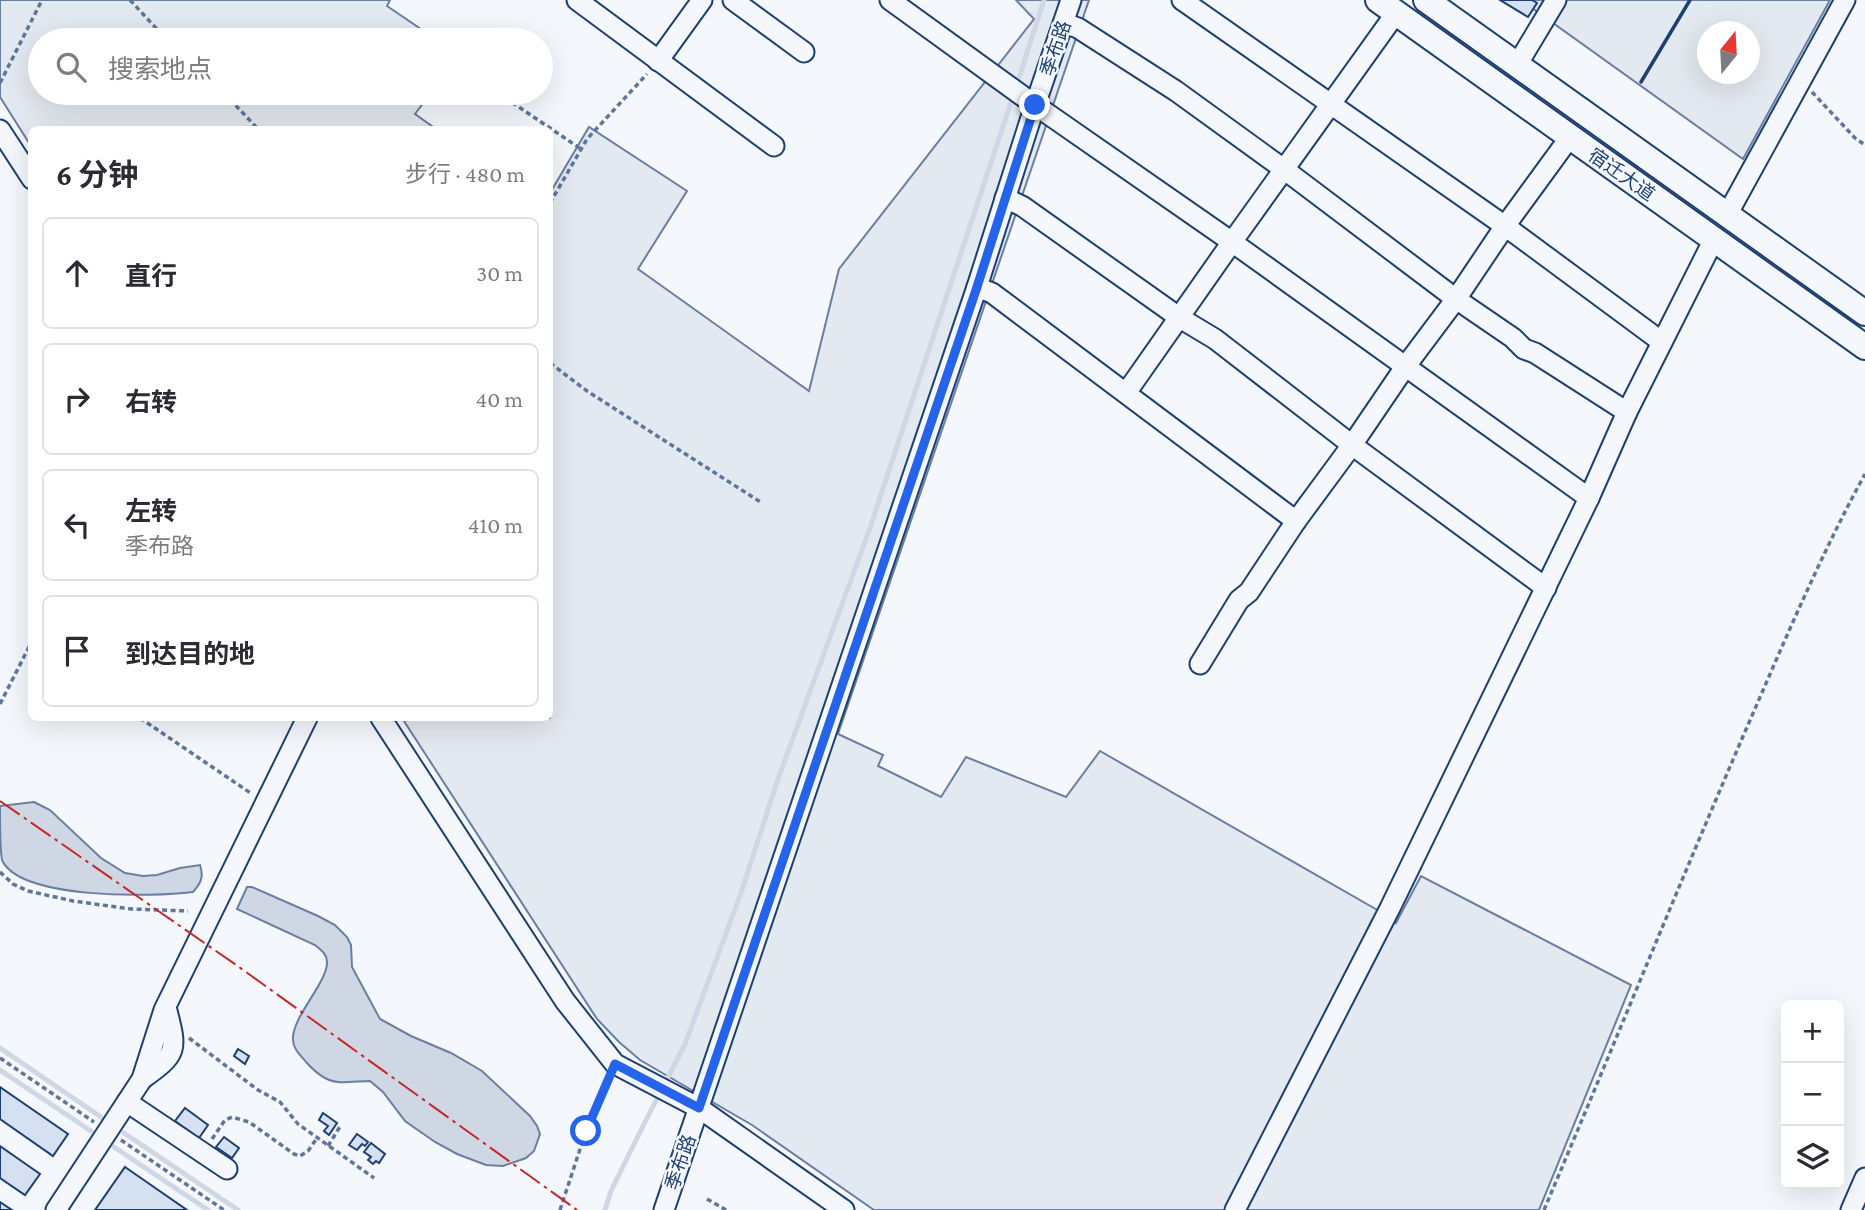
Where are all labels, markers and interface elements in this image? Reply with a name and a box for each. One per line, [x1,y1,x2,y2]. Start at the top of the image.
street label: 季布路 [1036,18,1075,79]
north arrow [1697,21,1760,84]
search box [28,28,553,105]
icon: search [52,48,90,86]
text: 搜索地点 [108,55,212,84]
route end [1019,89,1050,120]
street label: 宿迁大道 [1585,144,1659,205]
text: 6 分钟 [56,158,138,191]
text: 步行 · 480 m [405,161,525,187]
icon: ahead [58,254,96,292]
text: 30 m [476,260,523,286]
text: 直行 [125,262,177,291]
icon: right [58,380,96,418]
text: 40 m [475,386,523,412]
text: 右转 [125,388,177,417]
text: 左转 [125,497,177,526]
icon: left [58,506,96,544]
text: 410 m [468,512,523,538]
text: 季布路 [125,533,194,559]
icon: arrive [58,632,96,670]
text: 到达目的地 [125,640,255,669]
map controls [1781,1000,1844,1189]
button: + [1781,1000,1844,1063]
button: − [1781,1063,1844,1126]
route start [570,1115,601,1146]
button: layers [1781,1126,1844,1189]
street label: 季布路 [661,1132,700,1193]

